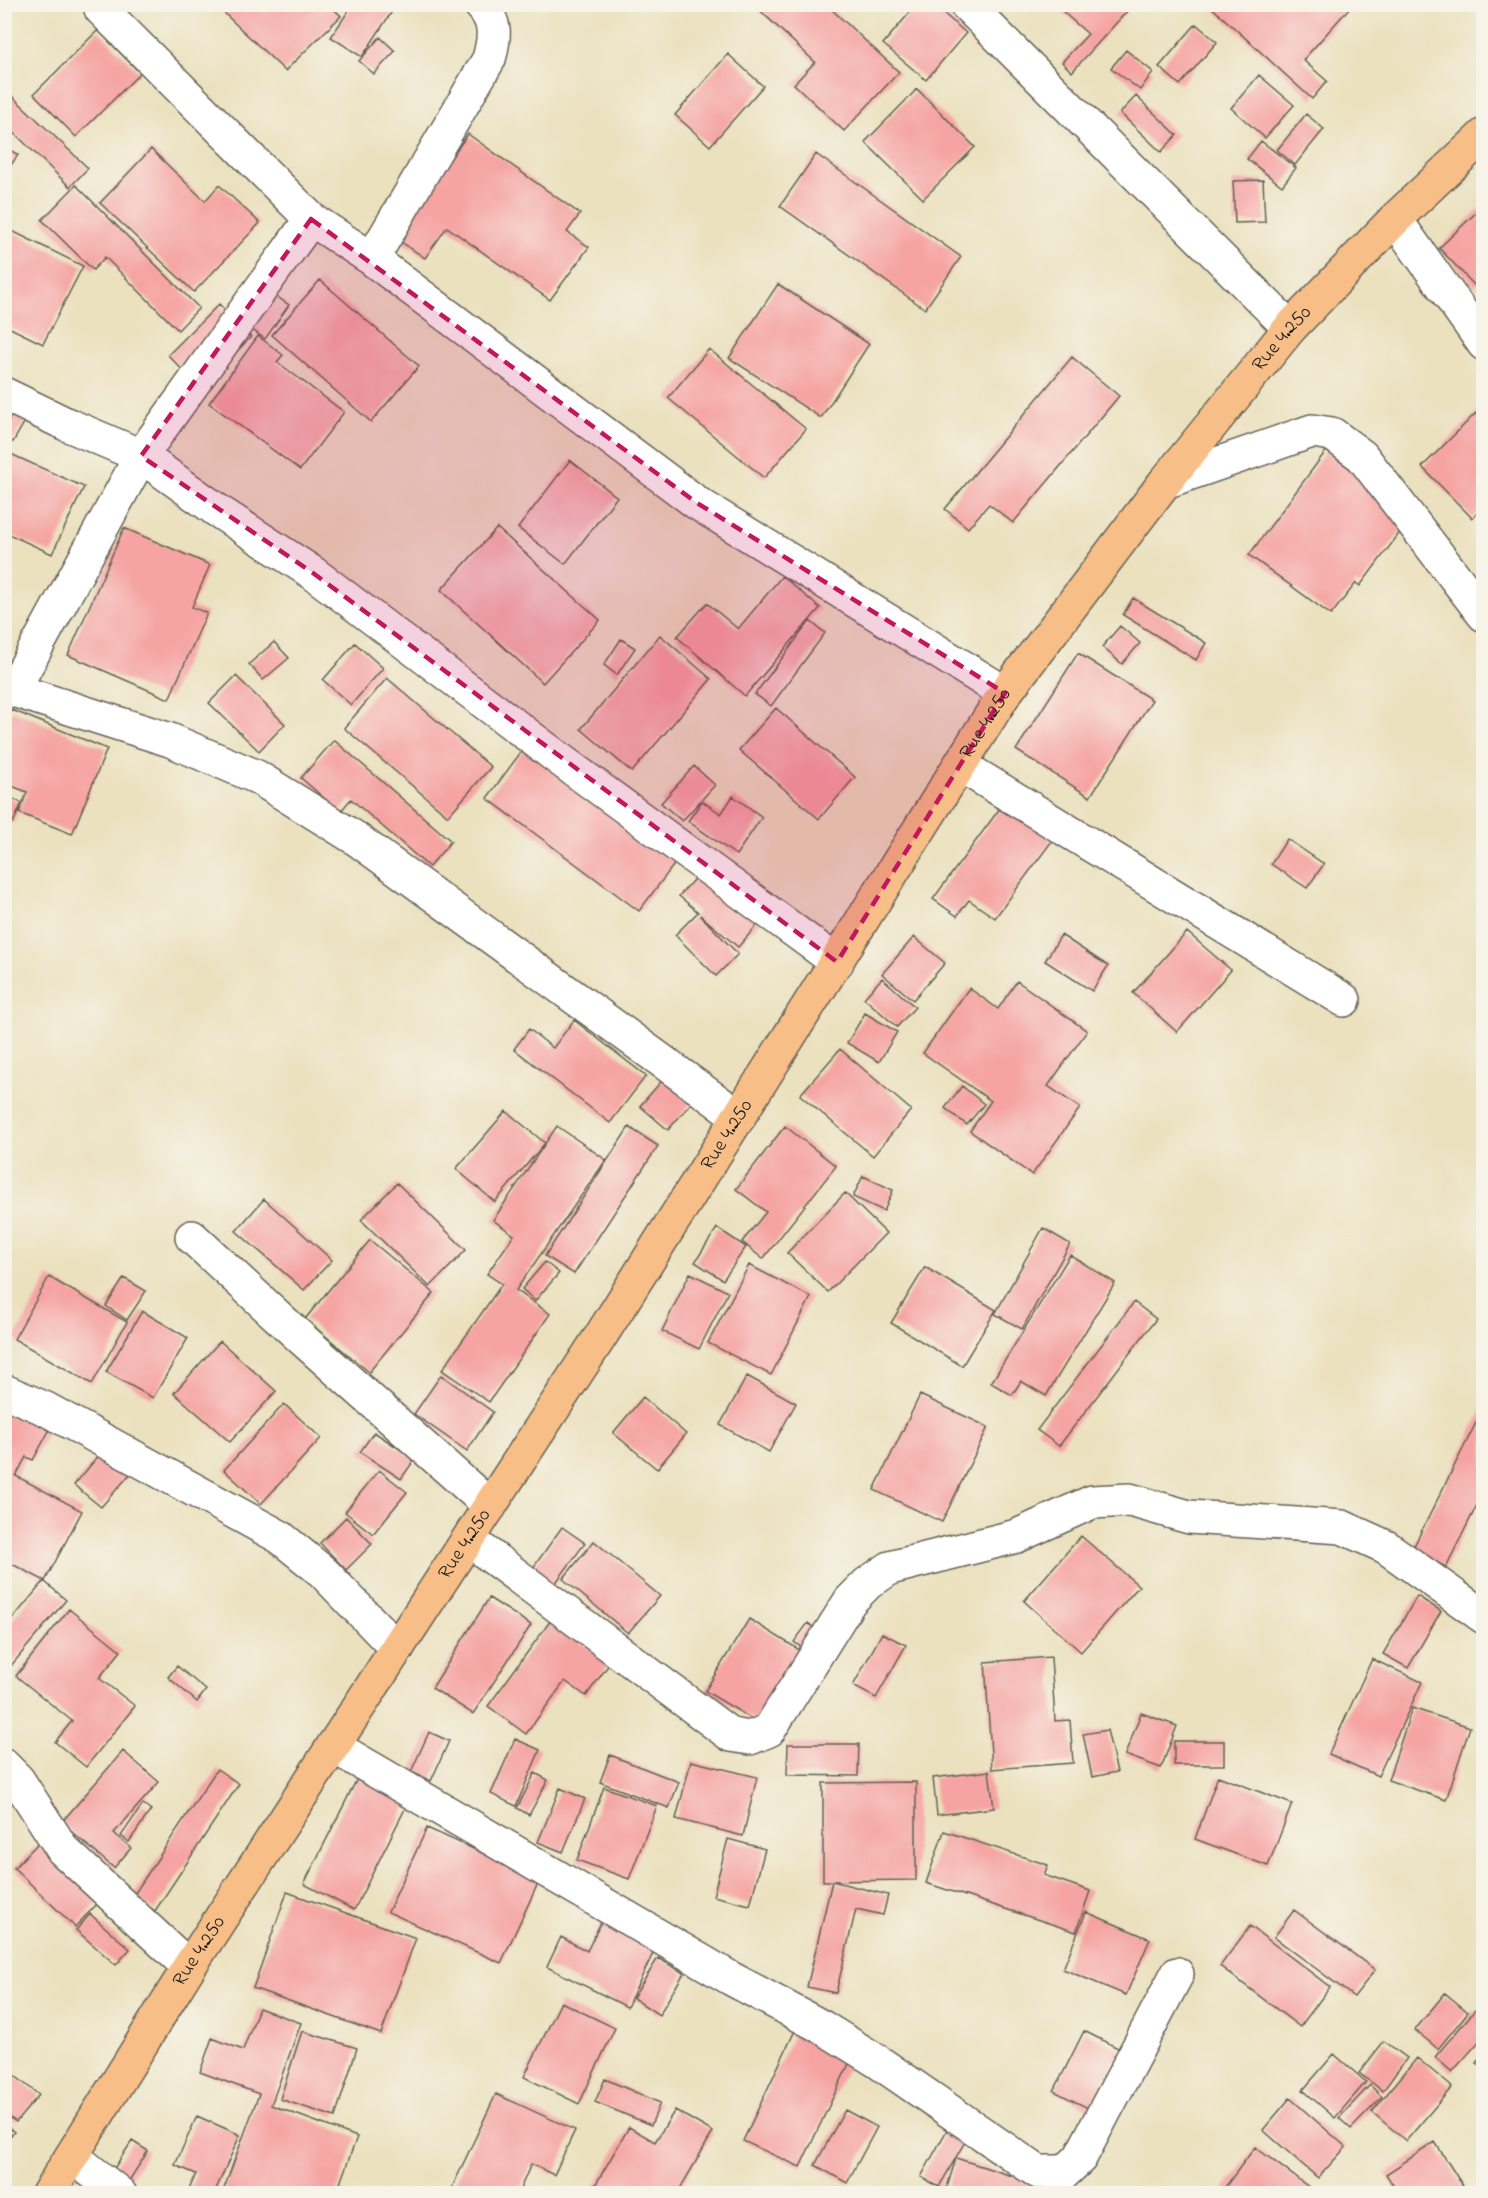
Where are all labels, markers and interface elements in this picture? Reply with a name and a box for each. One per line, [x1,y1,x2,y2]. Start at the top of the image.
street label: Rue 4.250 [1245,299,1319,378]
street label: Rue 4.250 [952,682,1019,765]
street label: Rue 4.250 [694,1094,760,1176]
street label: Rue 4.250 [431,1503,499,1585]
street label: Rue 4.250 [166,1910,233,1992]

